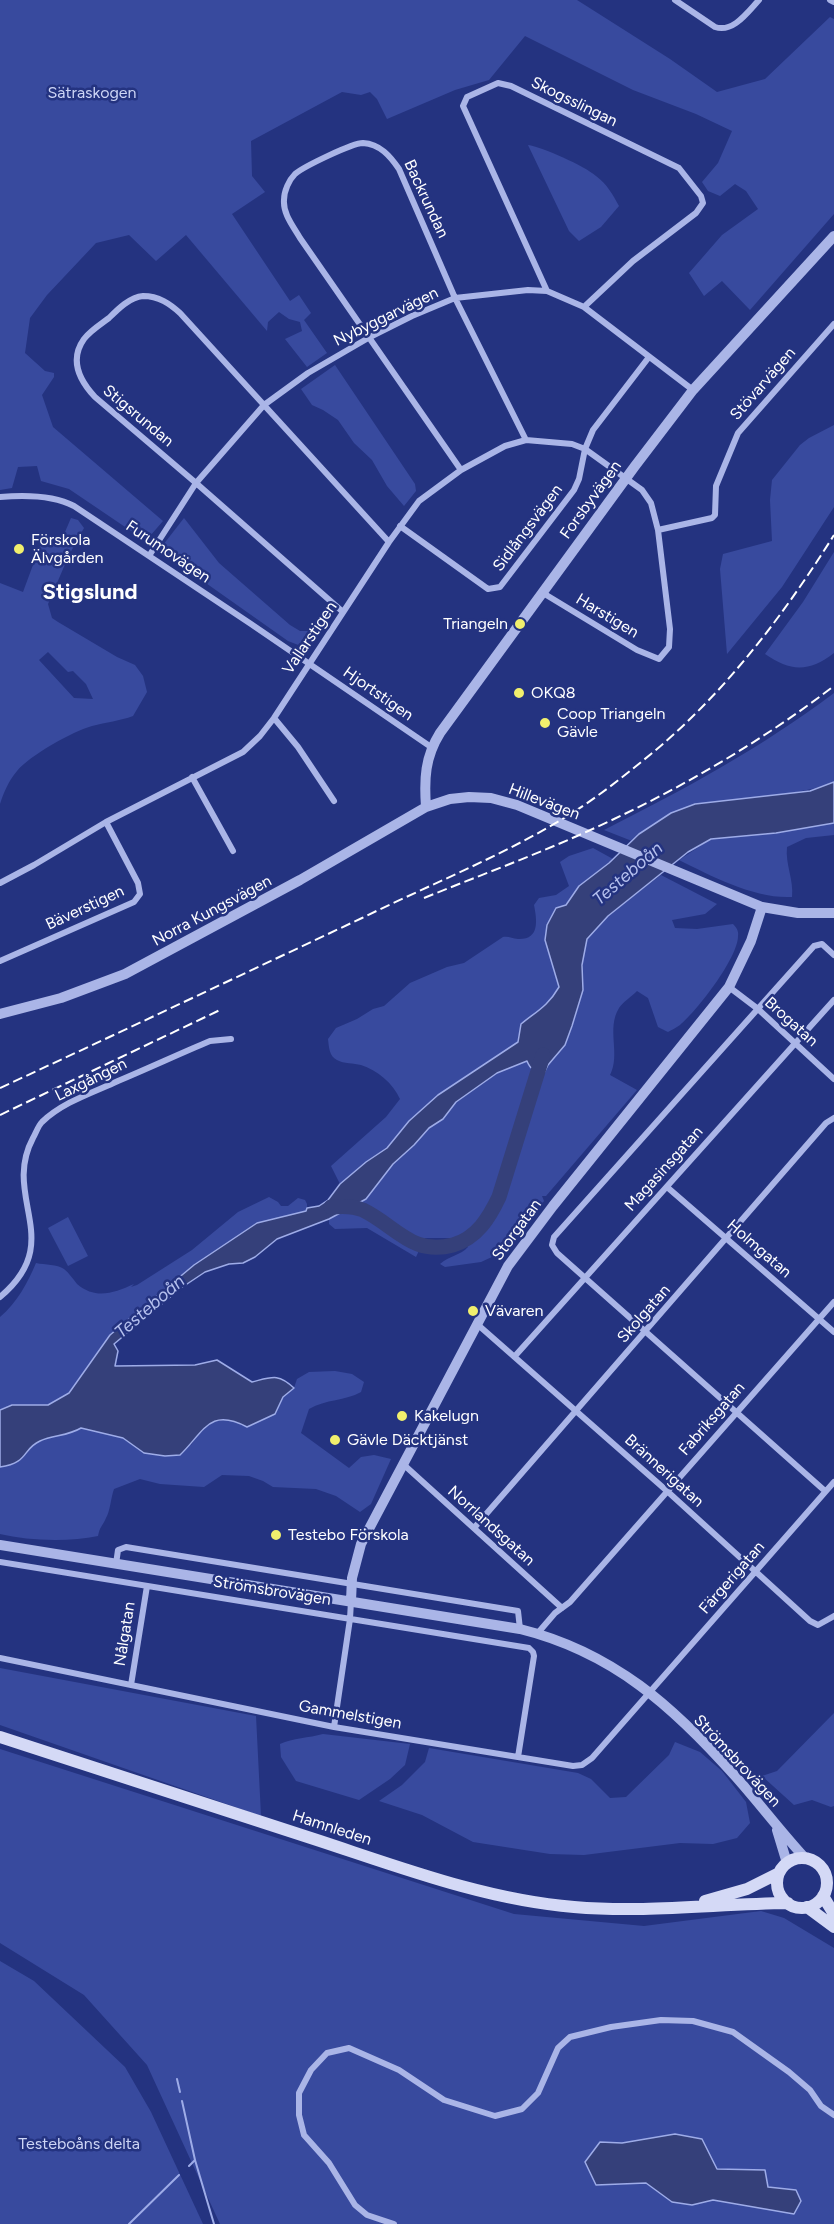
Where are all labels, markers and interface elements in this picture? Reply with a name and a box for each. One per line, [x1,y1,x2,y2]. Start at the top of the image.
street label: Skogsslingan [528,73,620,131]
park label: Sätraskogen [48,83,136,103]
street label: Backrundan [400,157,452,241]
street label: Nybyggarvägen [331,283,441,351]
street label: Stövarvägen [726,344,800,424]
street label: Stigsrundan [99,381,177,451]
street label: Forsbyvägen [556,457,626,543]
street label: Sidlångsvägen [489,481,567,575]
street label: Furumovägen [122,517,214,587]
place label: Förskola Älvgården [31,530,103,568]
marker: Förskola Älvgården [12,542,26,556]
district label: Stigslund [43,580,137,606]
street label: Harstigen [572,590,642,642]
street label: Vallarstigen [279,598,341,678]
place label: Triangeln [443,614,508,634]
marker: Triangeln [513,617,527,631]
street label: Hjortstigen [339,663,417,725]
place label: OKQ8 [531,683,575,703]
marker: OKQ8 [512,686,526,700]
place label: Coop Triangeln Gävle [557,704,665,742]
marker: Coop Triangeln Gävle [538,716,552,730]
street label: Hillevägen [506,780,582,824]
water label: Testeboån [589,838,667,910]
street label: Norra Kungsvägen [149,871,275,951]
street label: Bäverstigen [43,881,127,935]
street label: Brogatan [760,993,822,1051]
street label: Laxgången [52,1054,130,1106]
street label: Magasinsgatan [621,1123,707,1215]
street label: Storgatan [488,1196,546,1264]
street label: Holmgatan [723,1216,795,1282]
water label: Testeboån [111,1271,189,1343]
street label: Skolgatan [614,1281,674,1347]
place label: Vävaren [485,1301,543,1321]
marker: Vävaren [466,1304,480,1318]
street label: Fabriksgatan [675,1378,749,1460]
place label: Kakelugn [414,1406,479,1426]
marker: Kakelugn [395,1409,409,1423]
place label: Gävle Däcktjänst [347,1430,468,1450]
street label: Brännerigatan [621,1431,707,1511]
marker: Gävle Däcktjänst [328,1433,342,1447]
street label: Norrlandsgatan [443,1482,539,1570]
place label: Testebo Förskola [288,1525,409,1545]
marker: Testebo Förskola [269,1528,283,1542]
street label: Färgerigatan [695,1538,769,1618]
street label: Strömsbrovägen [212,1572,332,1610]
street label: Nålgatan [110,1601,140,1667]
street label: Gammelstigen [297,1697,403,1733]
street label: Strömsbrovägen [689,1711,785,1811]
street label: Hamnleden [290,1806,374,1850]
park label: Testeboåns delta [18,2134,140,2154]

